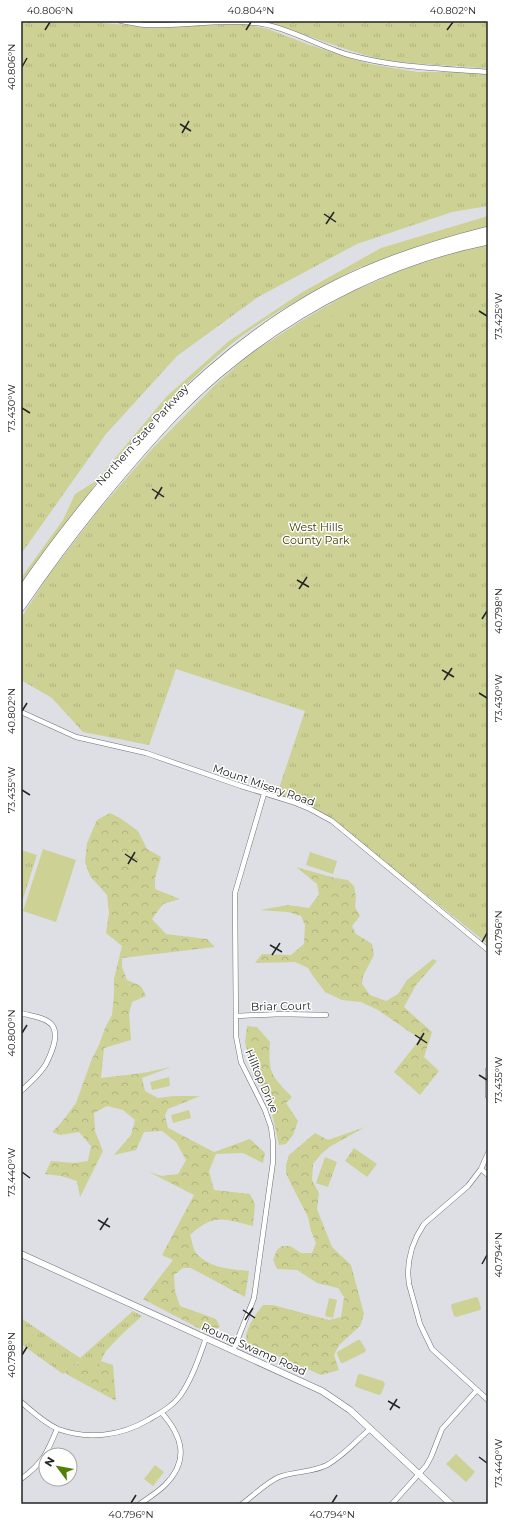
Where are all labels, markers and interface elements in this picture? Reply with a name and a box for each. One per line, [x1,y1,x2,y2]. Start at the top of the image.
text: 40.806°N [27,4,73,17]
text: 40.804°N [228,4,274,17]
text: 40.802°N [430,4,476,17]
text: 40.806°N [5,44,18,90]
text: 73.425°W [492,293,505,339]
street label: Northern State Parkway [93,381,191,489]
text: 73.430°W [5,384,18,432]
park label: West Hills County Park [282,520,350,547]
text: 40.798°N [492,588,505,634]
text: 73.430°W [492,674,505,722]
text: 40.802°N [5,688,18,734]
street label: Mount Misery Road [211,761,317,809]
text: 73.435°W [5,767,18,813]
text: 40.796°N [492,910,505,956]
street label: Briar Court [251,998,312,1014]
text: 40.800°N [5,1009,18,1057]
street label: Hilltop Drive [242,1047,282,1115]
text: 73.435°W [492,1057,505,1103]
text: 73.440°W [5,1148,18,1196]
text: 40.794°N [492,1232,505,1278]
street label: Round Swamp Road [199,1320,309,1378]
text: 40.798°N [5,1332,18,1378]
text: 73.440°W [492,1439,505,1487]
north arrow [38,1447,78,1487]
text: N [41,1454,58,1469]
text: 40.796°N [108,1508,154,1521]
text: 40.794°N [309,1508,355,1521]

